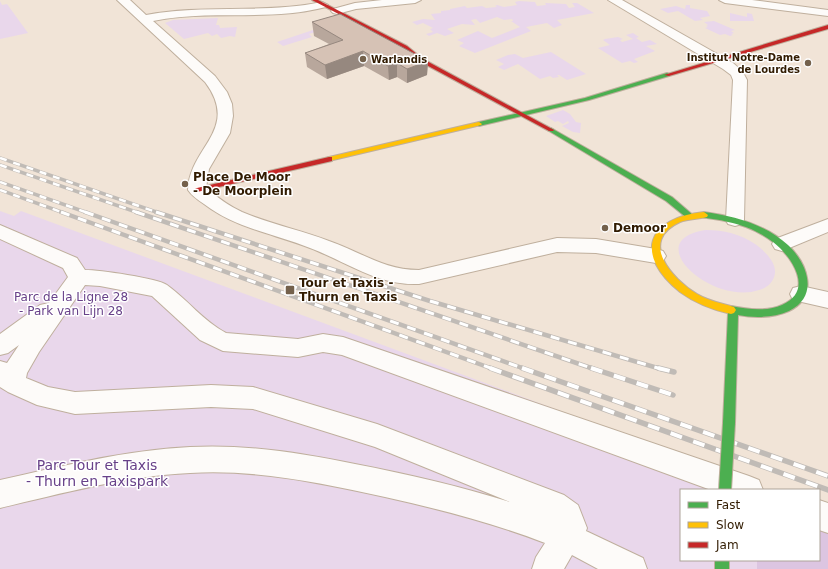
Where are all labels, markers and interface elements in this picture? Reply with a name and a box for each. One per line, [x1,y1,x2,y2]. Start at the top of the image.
place label: Institut Notre-Dame de Lourdes [687,52,800,75]
marker: Warlandis [358,54,368,64]
place label: Warlandis [371,54,427,65]
marker: Institut Notre-Dame de Lourdes [803,58,813,68]
place label: Place De Moor - De Moorplein [193,170,292,198]
marker: Place De Moor - De Moorplein [180,179,190,189]
place label: Demoor [613,221,666,235]
marker: Demoor [600,223,610,233]
place label: Tour et Taxis - Thurn en Taxis [299,276,398,304]
marker: Tour et Taxis - Thurn en Taxis [284,284,296,296]
park label: Parc de la Ligne 28 - Park van Lijn 28 [14,290,128,318]
park label: Parc Tour et Taxis - Thurn en Taxispark [26,457,169,489]
legend [680,489,820,561]
text: Fast [716,498,740,512]
text: Slow [716,518,744,532]
text: Jam [715,538,739,552]

